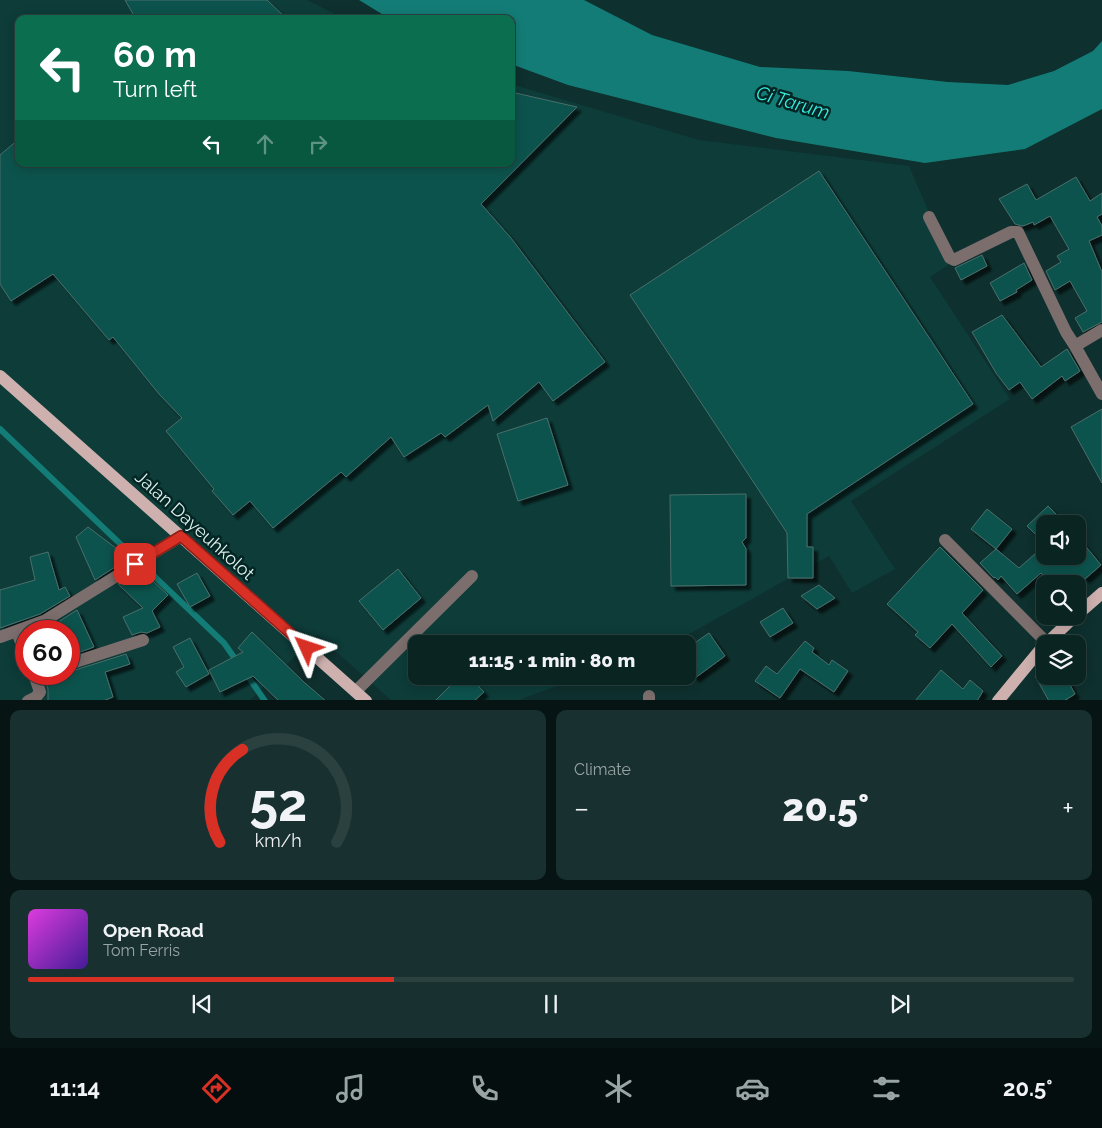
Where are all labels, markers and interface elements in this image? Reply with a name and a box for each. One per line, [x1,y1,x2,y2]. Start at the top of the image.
text: 60 m [113,34,197,75]
icon: left [30,35,95,100]
text: Turn left [113,76,197,102]
water label: Ci Tarum [754,81,832,123]
icon: left [198,130,226,158]
icon: ahead [251,130,279,158]
icon: right [304,130,332,158]
street label: Jalan Dayeuhkolot [131,466,259,584]
map controls [1036,515,1086,685]
button: sound [1036,515,1086,565]
pin [114,543,156,585]
icon: arrive [121,550,149,578]
button: search [1036,575,1086,625]
speed limit sign: 60 [15,620,80,685]
position arrow [280,621,332,673]
button: layers [1036,635,1086,685]
text: 11:15 · 1 min · 80 m [469,649,635,671]
text: Climate [574,760,631,779]
text: 52 [249,772,307,833]
text: 20.5° [782,785,869,830]
text: − [574,792,589,825]
text: + [1062,792,1074,825]
text: km/h [254,830,302,851]
text: Open Road [103,919,204,941]
text: Tom Ferris [103,941,180,960]
icon: previous [188,990,216,1018]
icon: pause [537,990,565,1018]
icon: next [886,990,914,1018]
icon: directions [199,1071,234,1106]
icon: music [333,1071,368,1106]
icon: phone [467,1071,502,1106]
icon: climate [601,1071,636,1106]
icon: car [735,1071,770,1106]
icon: filters [869,1071,904,1106]
text: 11:14 [50,1075,100,1101]
text: 20.5° [1003,1075,1052,1101]

